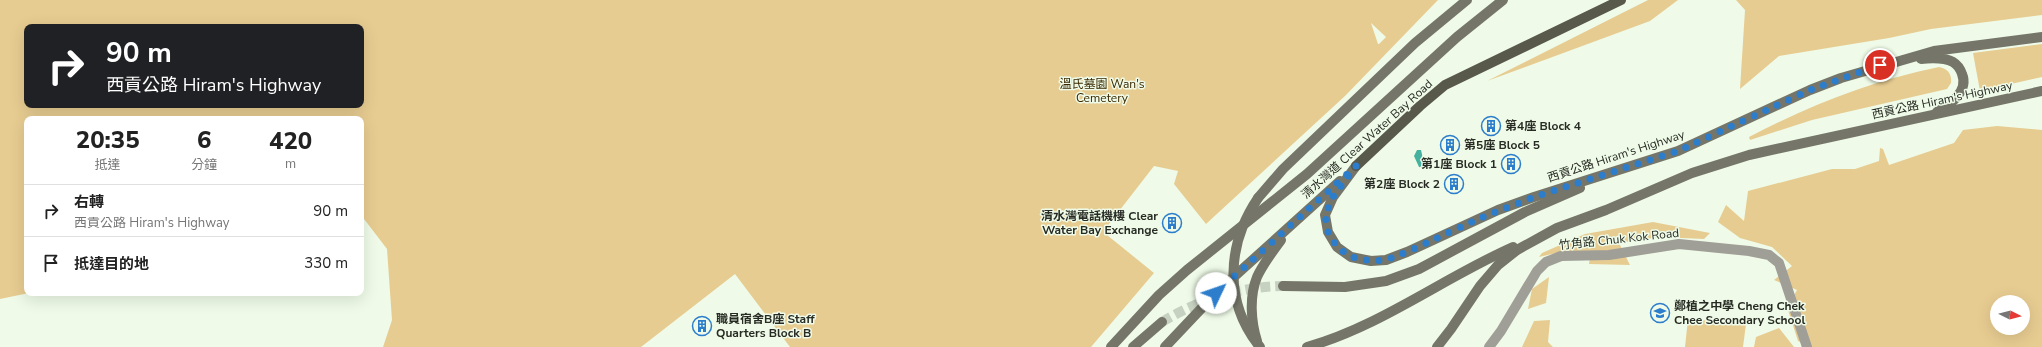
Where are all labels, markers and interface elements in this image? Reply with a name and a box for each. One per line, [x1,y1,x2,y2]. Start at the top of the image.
text: 90 m [106,34,172,72]
icon: right [40,40,92,92]
pin [1863,48,1897,82]
icon: arrive [1869,54,1891,76]
text: 西貢公路 Hiram's Highway [106,73,321,97]
park label: 溫氏墓園 Wan's Cemetery [1059,76,1145,106]
street label: 清水灣道 Clear Water Bay Road [1298,76,1436,202]
street label: 西貢公路 Hiram's Highway [1870,77,2015,123]
building icon: 第4座 Block 4 [1480,115,1502,137]
place label: 第4座 Block 4 [1505,118,1581,134]
text: 20:35 [76,124,140,156]
text: 6 [197,124,212,156]
text: 420 [269,125,312,157]
street label: 西貢公路 Hiram's Highway [1545,126,1688,186]
building icon: 第5座 Block 5 [1439,134,1461,156]
place label: 第5座 Block 5 [1464,137,1540,153]
building icon: 第1座 Block 1 [1500,153,1522,175]
text: m [285,155,296,173]
text: 抵達 [95,156,121,174]
text: 分鐘 [191,156,217,174]
place label: 第1座 Block 1 [1421,156,1497,172]
building icon: 第2座 Block 2 [1443,173,1465,195]
place label: 第2座 Block 2 [1364,176,1440,192]
text: 右轉 [74,192,104,212]
icon: right [40,200,62,222]
text: 90 m [313,201,348,221]
place label: 清水灣電話機樓 Clear Water Bay Exchange [1041,208,1158,238]
building icon: 清水灣電話機樓 Clear Water Bay Exchange [1161,212,1183,234]
text: 西貢公路 Hiram's Highway [74,214,229,232]
street label: 竹角路 Chuk Kok Road [1558,225,1680,253]
icon: arrive [40,252,62,274]
text: 330 m [304,253,348,273]
text: 抵達目的地 [74,254,149,274]
position arrow [1195,272,1237,314]
north arrow [1990,295,2030,335]
map controls [1990,295,2030,335]
place label: 鄭植之中學 Cheng Chek Chee Secondary School [1674,298,1805,328]
school or university icon: 鄭植之中學 Cheng Chek Chee Secondary School [1649,302,1671,324]
place label: 職員宿舍B座 Staff Quarters Block B [716,311,815,341]
building icon: 職員宿舍B座 Staff Quarters Block B [691,315,713,337]

